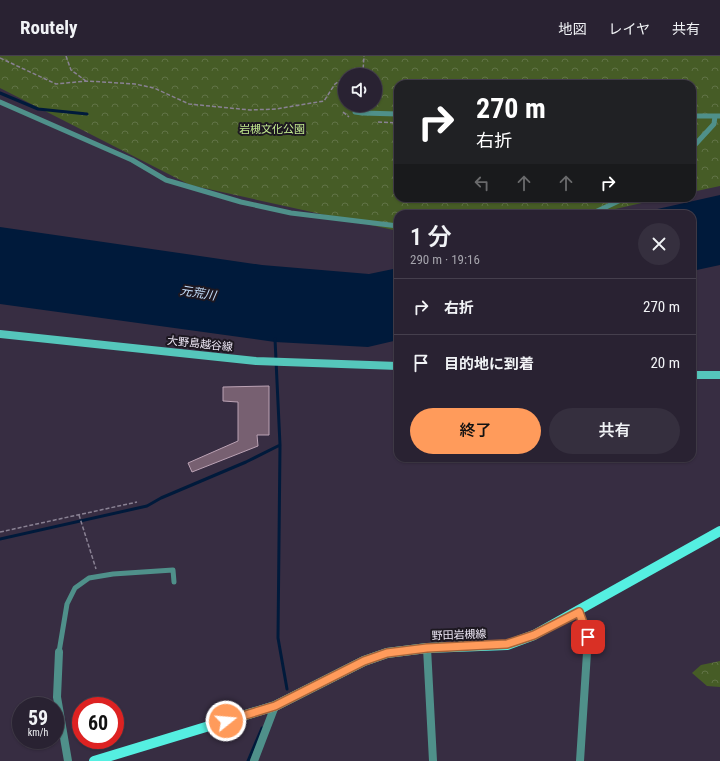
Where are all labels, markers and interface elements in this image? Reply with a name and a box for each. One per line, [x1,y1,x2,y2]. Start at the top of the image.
text: Routely [20,16,77,39]
text: 地図 [558,21,586,37]
text: レイヤ [608,21,650,37]
text: 共有 [672,21,700,37]
map controls [338,68,382,112]
button: sound [338,68,382,112]
text: 270 m [476,92,546,125]
icon: right [410,96,462,148]
park label: 岩槻文化公園 [239,123,305,136]
text: 右折 [476,130,512,151]
icon: left [471,172,493,194]
icon: ahead [513,172,535,194]
icon: ahead [555,172,577,194]
icon: right [597,172,619,194]
text: 1 分 [410,223,452,251]
button: close [638,223,680,265]
text: 290 m · 19:16 [410,252,480,267]
water label: 元荒川 [179,283,219,303]
icon: right [410,296,432,318]
text: 270 m [643,298,680,316]
text: 右折 [444,299,474,317]
street label: 大野島越谷線 [167,334,233,354]
icon: arrive [410,352,432,374]
text: 20 m [650,354,680,372]
text: 目的地に到着 [444,355,534,373]
button: 終了 [410,408,541,454]
button: 共有 [549,408,680,454]
pin [571,620,605,654]
icon: arrive [577,626,599,648]
street label: 野田岩槻線 [431,628,487,642]
speed limit sign: 60 [72,697,124,749]
position arrow [205,700,247,742]
text: 59 [28,706,48,730]
text: km/h [28,727,48,738]

